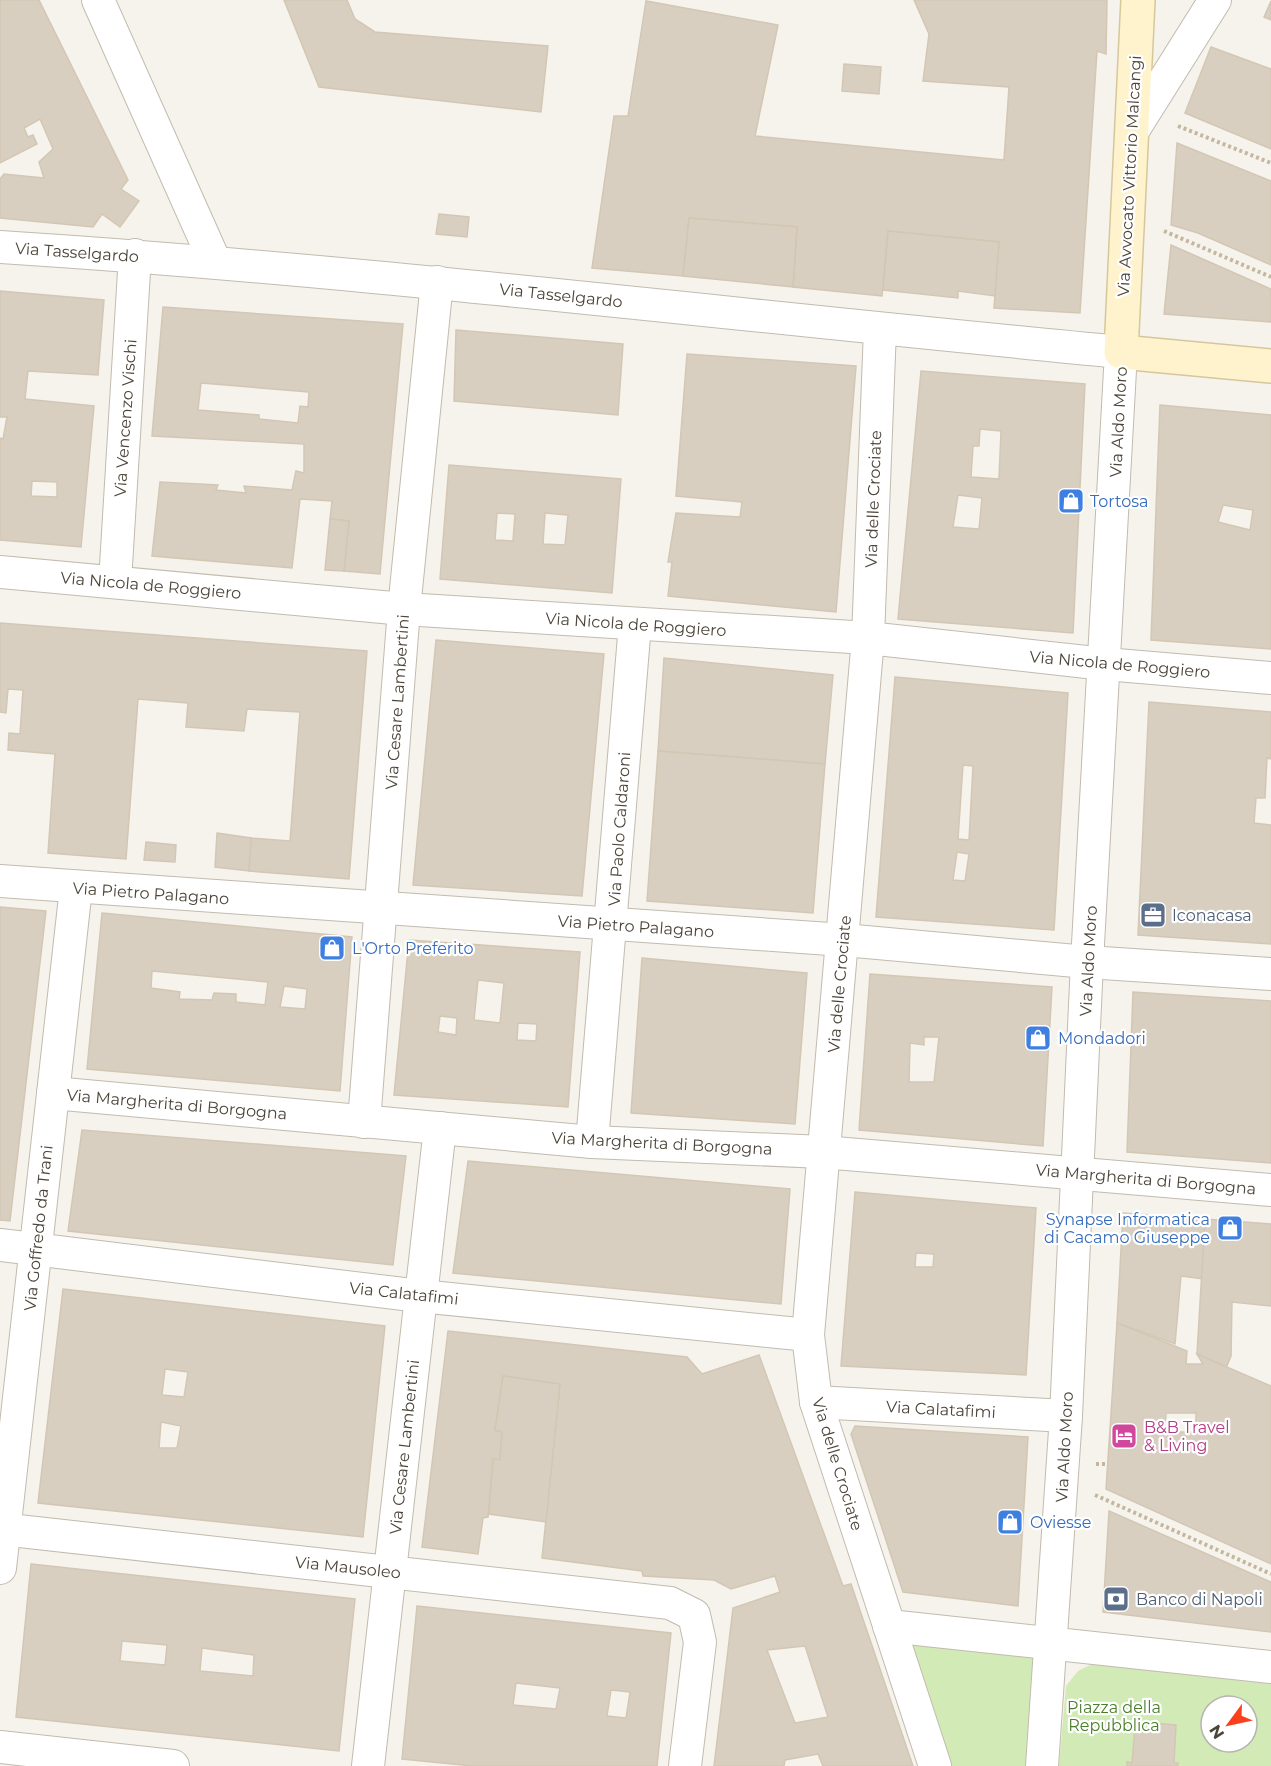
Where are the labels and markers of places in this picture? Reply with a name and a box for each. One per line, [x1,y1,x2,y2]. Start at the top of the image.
shop icon: Tortosa [1056,486,1086,516]
place label: Tortosa [1090,492,1148,511]
office icon: Iconacasa [1138,900,1168,930]
place label: Iconacasa [1172,906,1252,925]
shop icon: L'Orto Preferito [317,933,347,963]
place label: L'Orto Preferito [352,939,474,958]
shop icon: Mondadori [1023,1023,1053,1053]
place label: Mondadori [1058,1029,1146,1048]
place label: Synapse Informatica di Cacamo Giuseppe [1044,1210,1210,1247]
shop icon: Synapse Informatica di Cacamo Giuseppe [1215,1213,1245,1243]
place label: B&B Travel & Living [1144,1418,1229,1455]
hotel icon: B&B Travel & Living [1109,1421,1139,1451]
shop icon: Oviesse [995,1507,1025,1537]
place label: Oviesse [1030,1513,1091,1532]
bank icon: Banco di Napoli [1101,1584,1131,1614]
place label: Banco di Napoli [1136,1590,1263,1609]

